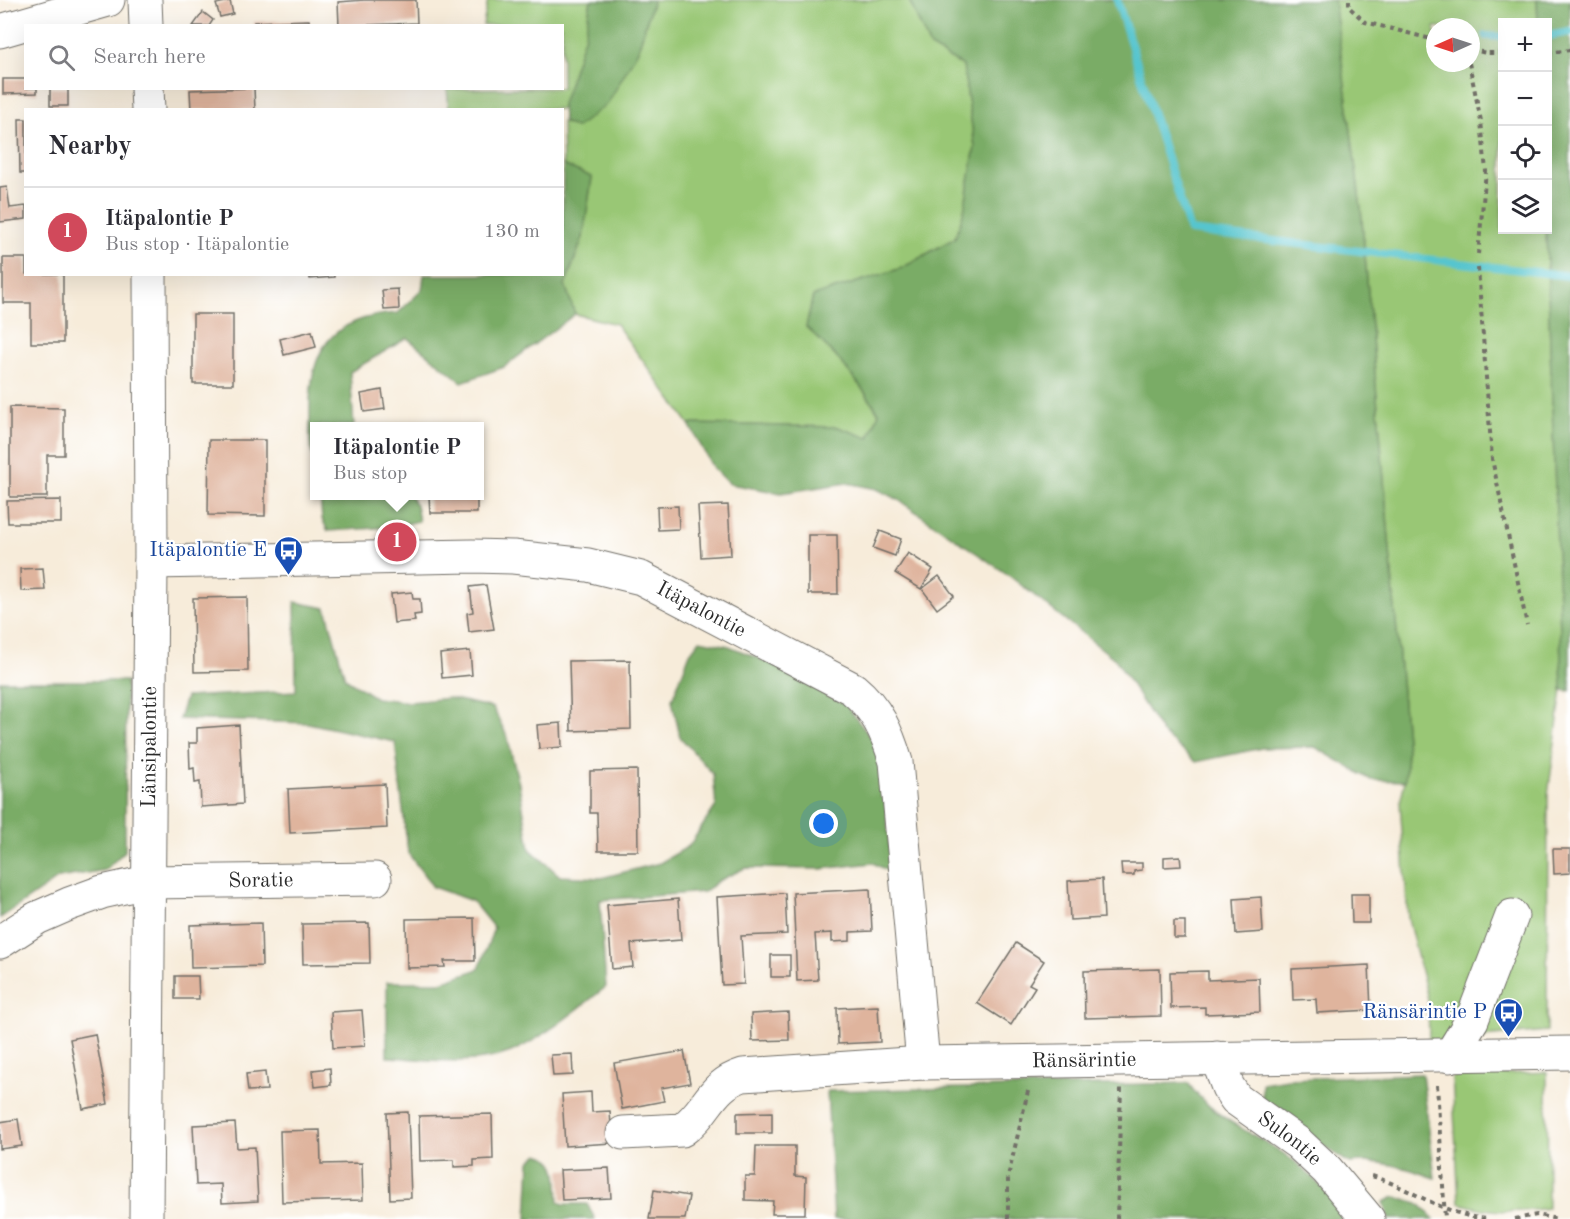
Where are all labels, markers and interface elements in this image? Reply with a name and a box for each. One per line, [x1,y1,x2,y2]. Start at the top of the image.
north arrow [1426,18,1480,72]
map controls [1498,18,1552,234]
button: + [1498,18,1552,72]
search box [24,24,564,90]
icon: search [45,41,78,74]
text: Search here [93,46,206,68]
button: − [1498,72,1552,126]
button: locate [1498,126,1552,180]
text: Nearby [48,134,132,160]
button: layers [1498,180,1552,234]
text: Itäpalontie P [105,208,234,230]
text: 1 [62,222,73,242]
text: 130 m [484,222,540,242]
text: Bus stop · Itäpalontie [105,235,289,255]
popup [310,422,484,500]
text: Itäpalontie P [333,437,461,459]
text: Bus stop [333,464,407,484]
pin: 1 [378,520,416,564]
bus stop icon: Itäpalontie E [272,534,304,576]
place label: Itäpalontie E [149,540,267,561]
street label: Itäpalontie [653,578,749,641]
street label: Länsipalontie [139,686,161,808]
your location [809,809,838,838]
street label: Soratie [228,870,293,891]
bus stop icon: Ränsärintie P [1492,996,1524,1038]
place label: Ränsärintie P [1362,1002,1487,1023]
street label: Ränsärintie [1032,1049,1137,1072]
street label: Sulontie [1254,1107,1325,1170]

